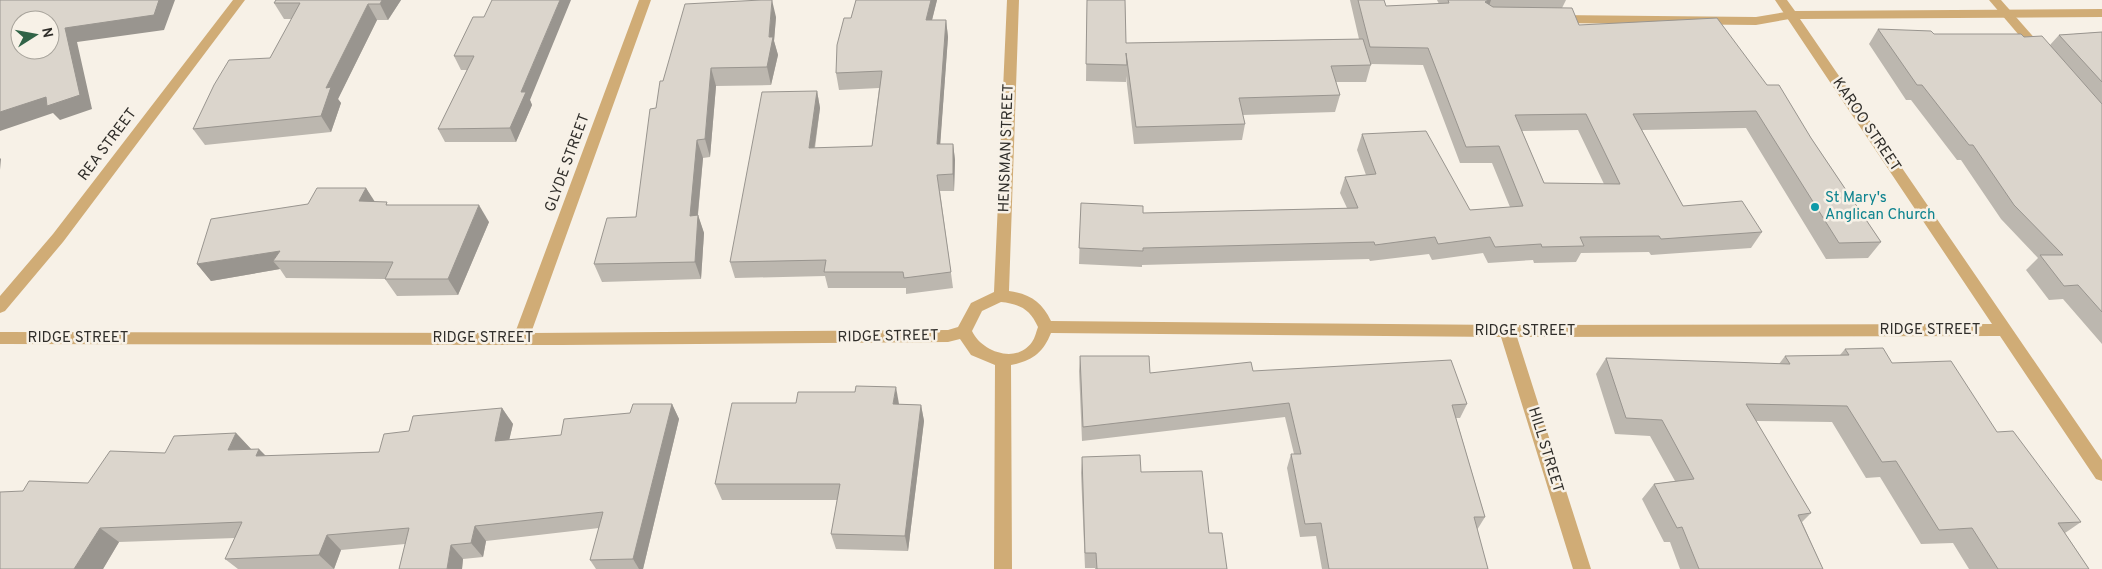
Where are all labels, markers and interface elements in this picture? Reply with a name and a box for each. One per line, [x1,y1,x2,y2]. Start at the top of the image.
north arrow [10,10,60,60]
text: N [37,26,56,39]
street label: KAROO STREET [1828,74,1904,176]
street label: HENSMAN STREET [995,83,1019,213]
street label: REA STREET [74,105,142,185]
street label: GLYDE STREET [541,111,595,215]
place label: St Mary's Anglican Church [1825,189,1936,225]
marker: St Mary's Anglican Church [1809,201,1821,213]
street label: RIDGE STREET [1879,321,1981,340]
street label: RIDGE STREET [1474,322,1576,341]
street label: RIDGE STREET [837,327,939,347]
street label: RIDGE STREET [27,329,129,348]
street label: RIDGE STREET [432,329,534,348]
street label: HILL STREET [1523,405,1567,495]

